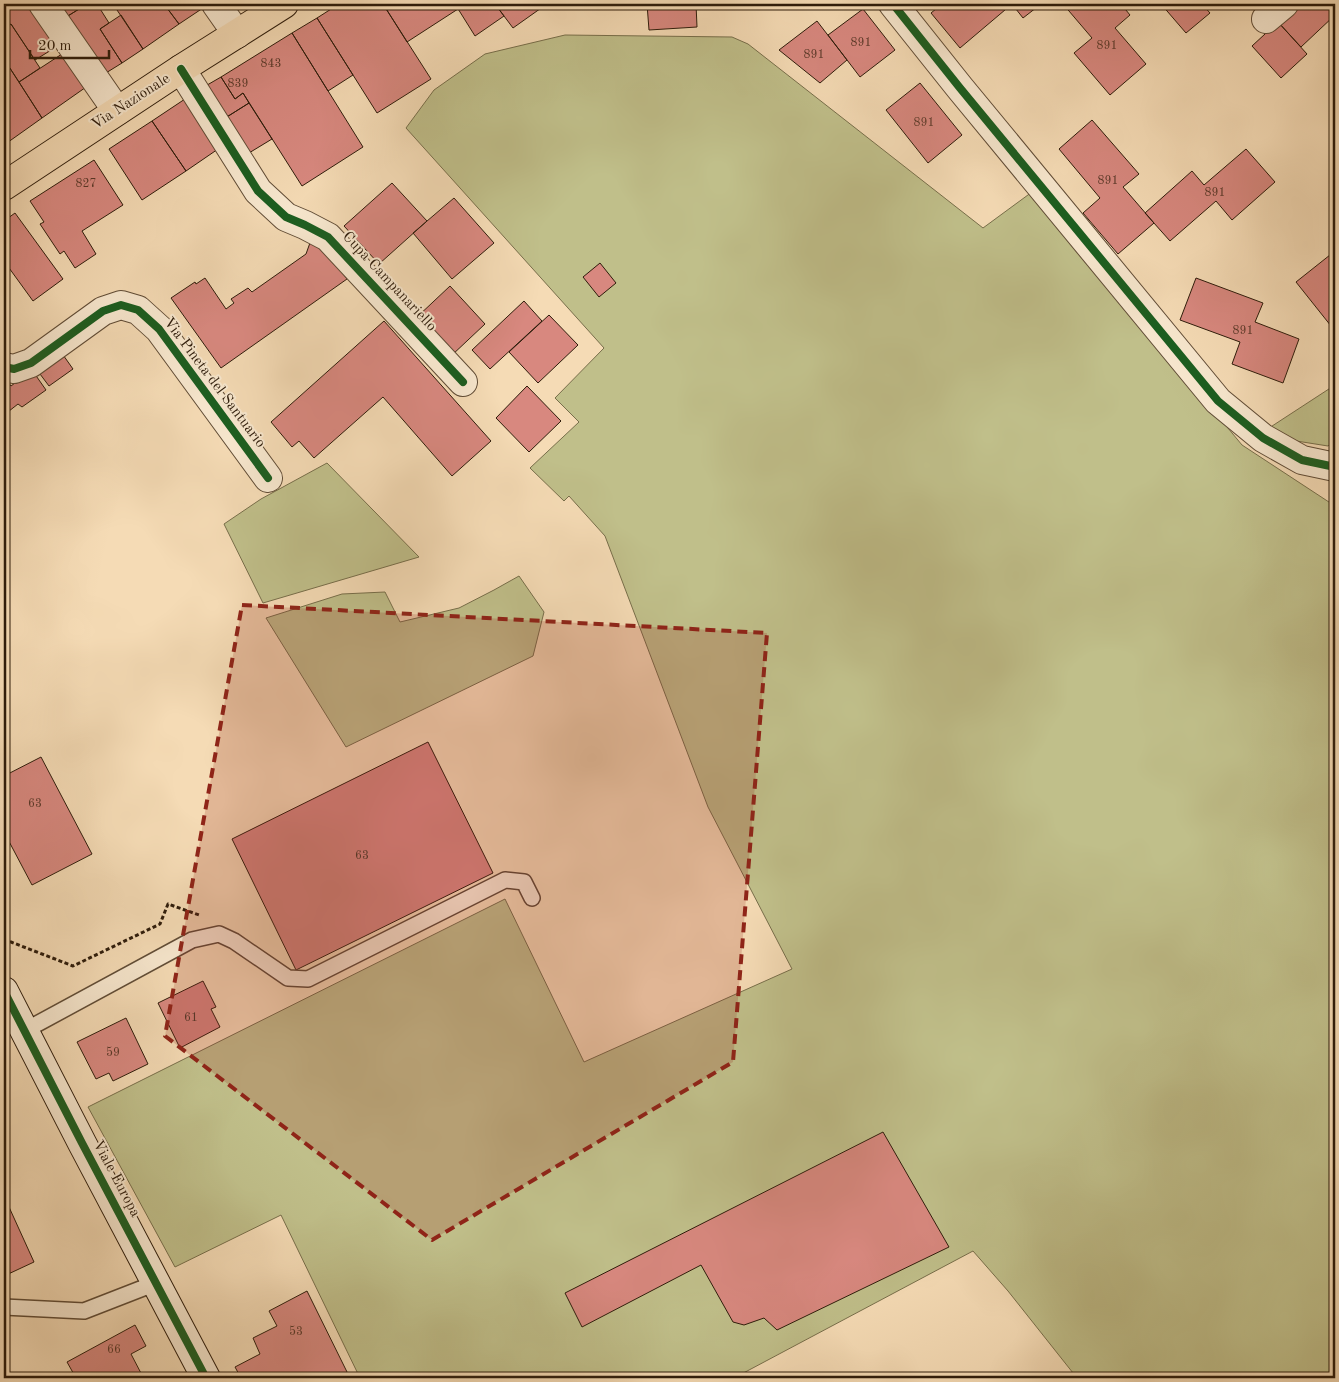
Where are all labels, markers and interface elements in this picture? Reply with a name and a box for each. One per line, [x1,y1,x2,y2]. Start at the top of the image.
scale bar [30,28,109,60]
house number: 891 [851,37,871,49]
text: 20 m [38,39,72,54]
house number: 891 [1097,40,1117,52]
house number: 891 [804,49,824,61]
house number: 843 [261,58,281,70]
street label: Via Nazionale [89,71,173,133]
house number: 839 [228,78,248,90]
house number: 891 [914,117,934,129]
house number: 891 [1098,175,1118,187]
house number: 827 [76,178,96,190]
house number: 891 [1205,187,1225,199]
street label: Cupa Campanariello [339,229,439,335]
street label: Via Pineta del Santuario [160,315,268,451]
house number: 891 [1233,325,1253,337]
house number: 63 [28,798,42,810]
house number: 63 [355,850,369,862]
house number: 61 [184,1012,198,1024]
house number: 59 [106,1046,120,1059]
street label: Viale Europa [90,1138,143,1220]
house number: 53 [289,1325,303,1338]
house number: 66 [107,1344,121,1356]

